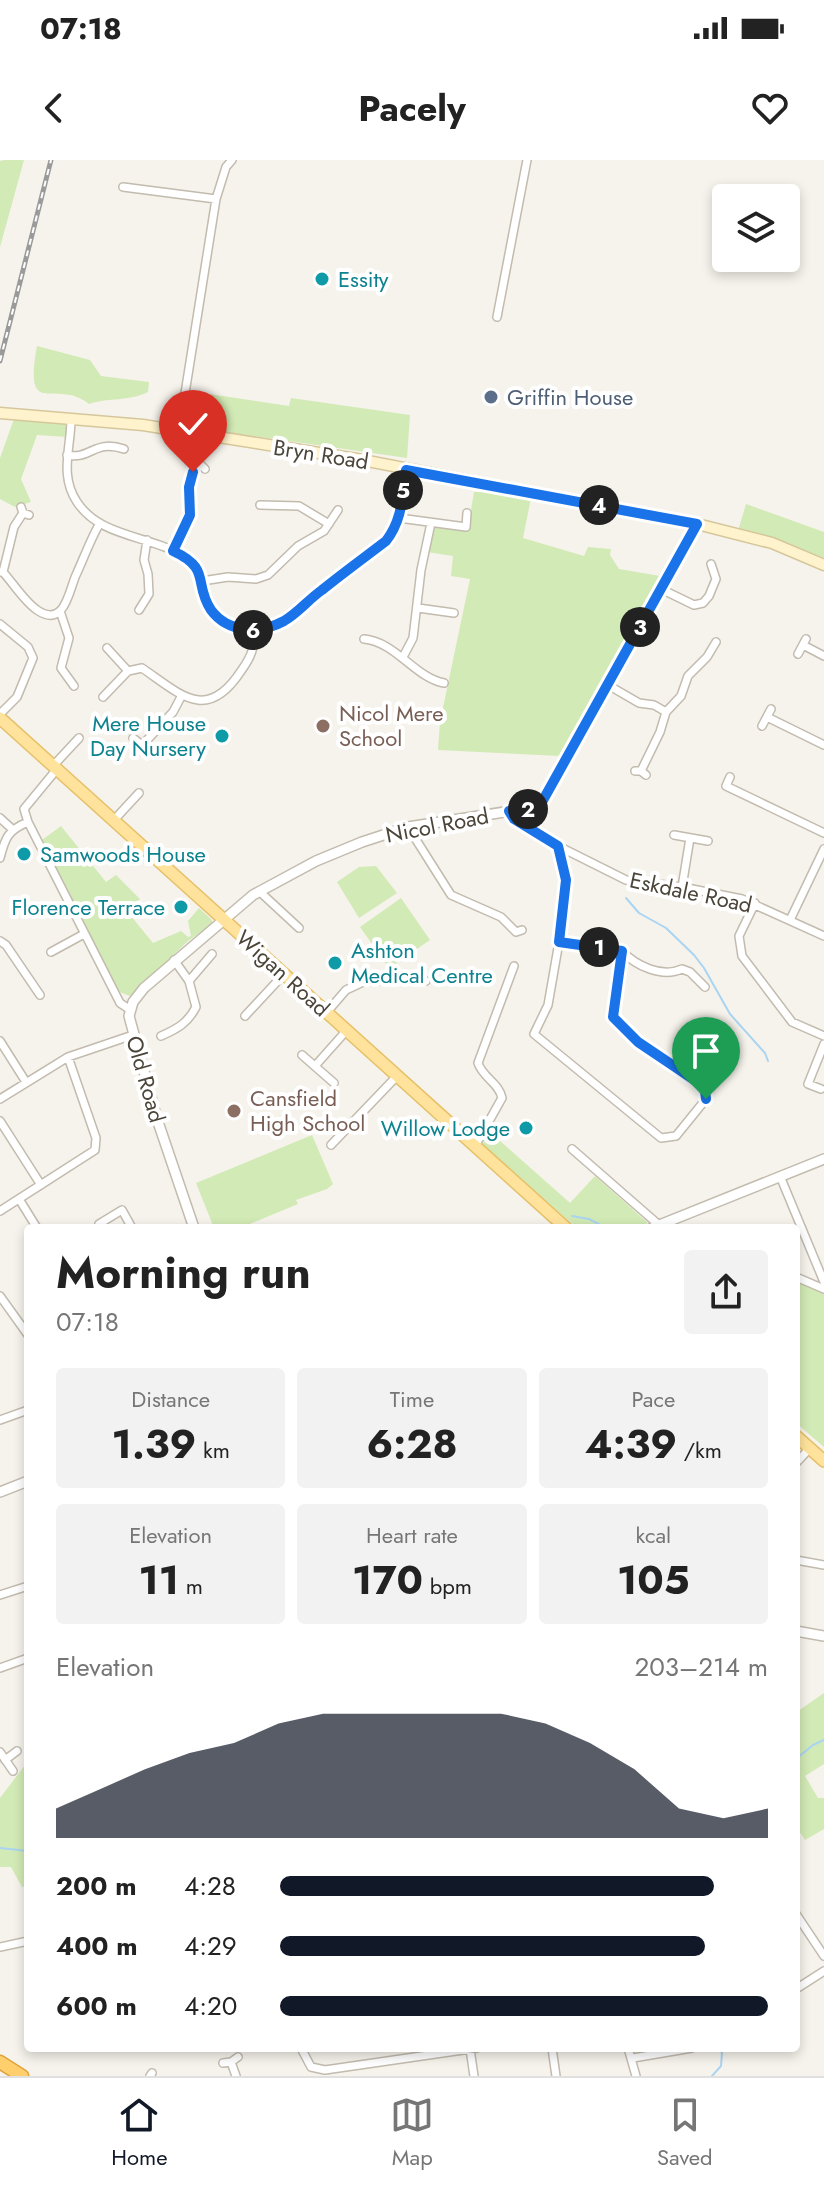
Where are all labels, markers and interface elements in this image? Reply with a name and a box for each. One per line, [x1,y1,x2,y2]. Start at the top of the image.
text: 07:18 [40,7,122,50]
text: Pacely [358,82,466,134]
icon: back [32,86,76,130]
icon: heart [748,86,792,130]
map controls [712,184,800,272]
button: layers [712,184,800,272]
place label: Essity [338,263,389,295]
marker: Essity [313,270,331,288]
place label: Griffin House [507,381,633,413]
marker: Griffin House [482,388,500,406]
pin [159,390,227,472]
icon: check [171,402,215,446]
street label: Bryn Road [271,431,371,477]
pin: 5 [383,470,423,510]
text: 5 [396,474,410,506]
pin: 4 [579,485,619,525]
text: 4 [591,489,607,521]
pin: 3 [620,607,660,647]
pin: 6 [233,610,273,650]
text: 3 [633,611,647,643]
text: 6 [246,614,260,646]
place label: Nicol Mere School [339,697,444,754]
place label: Mere House Day Nursery [90,707,206,764]
marker: Nicol Mere School [314,717,332,735]
marker: Mere House Day Nursery [213,727,231,745]
pin: 2 [508,789,548,829]
text: 2 [521,793,535,825]
street label: Nicol Road [383,799,491,851]
place label: Samwoods House [40,838,206,870]
marker: Samwoods House [15,845,33,863]
street label: Eskdale Road [627,863,755,921]
place label: Florence Terrace [12,891,165,923]
marker: Florence Terrace [172,898,190,916]
street label: Wigan Road [229,922,337,1024]
pin: 1 [579,927,619,967]
text: 1 [593,931,605,963]
place label: Ashton Medical Centre [351,934,493,991]
marker: Ashton Medical Centre [326,954,344,972]
pin [672,1017,740,1099]
icon: arrive [684,1029,728,1073]
street label: Old Road [118,1032,174,1126]
place label: Cansfield High School [250,1082,365,1139]
marker: Cansfield High School [225,1102,243,1120]
place label: Willow Lodge [381,1112,510,1144]
marker: Willow Lodge [517,1119,535,1137]
text: Morning run [56,1241,311,1305]
button: share [684,1250,768,1334]
text: 07:18 [56,1303,119,1341]
text: Distance [131,1383,210,1415]
text: Time [390,1383,434,1415]
text: Pace [631,1383,675,1415]
text: 1.39 [112,1415,196,1473]
text: 6:28 [367,1415,457,1473]
text: 4:39 [585,1415,677,1473]
text: km [196,1434,230,1466]
text: /km [677,1434,722,1466]
text: Elevation [129,1519,212,1551]
text: Heart rate [366,1519,458,1551]
text: kcal [636,1519,671,1551]
text: 11 [138,1551,179,1609]
text: 170 [352,1551,423,1609]
text: 105 [617,1551,690,1609]
text: m [179,1570,203,1602]
text: bpm [423,1570,472,1602]
text: Elevation [56,1648,154,1686]
text: 203–214 m [634,1648,768,1686]
text: 200 m [56,1867,137,1905]
text: 4:28 [184,1867,236,1905]
text: 400 m [56,1927,138,1965]
text: 4:29 [184,1927,237,1965]
text: 600 m [56,1987,137,2025]
text: 4:20 [184,1987,237,2025]
tab: Home [111,2093,168,2173]
tab: Map [390,2093,434,2173]
tab: Saved [657,2093,713,2173]

